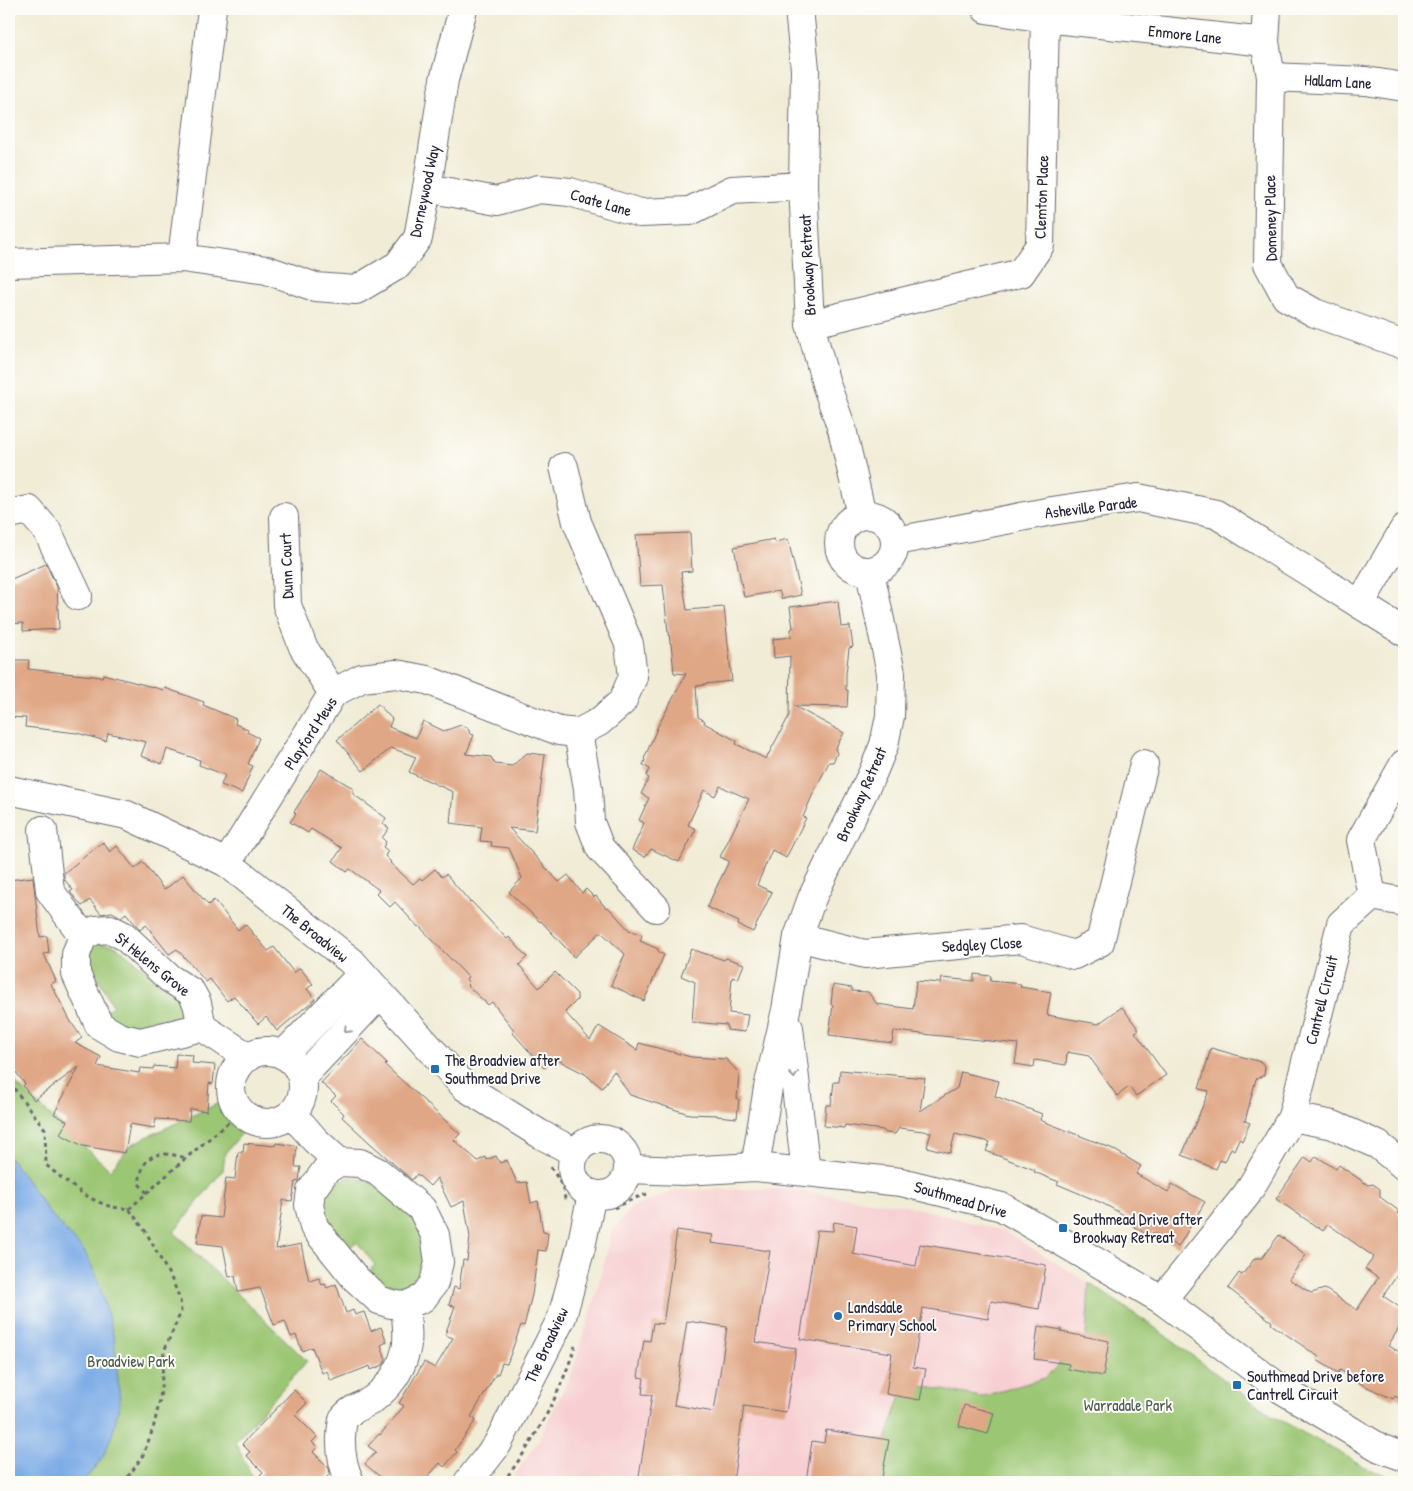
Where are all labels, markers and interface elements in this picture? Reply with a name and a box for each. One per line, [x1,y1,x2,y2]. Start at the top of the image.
street label: Enmore Lane [1147,19,1223,49]
street label: Hallam Lane [1304,68,1373,94]
street label: Dorneywood Way [403,143,445,239]
street label: Clemton Place [1029,154,1053,239]
street label: Domeney Place [1258,174,1282,261]
street label: Coate Lane [568,183,635,221]
street label: Brookway Retreat [793,213,821,316]
street label: Asheville Parade [1044,490,1139,524]
street label: Dunn Court [274,532,298,599]
street label: Playford Mews [278,692,342,774]
street label: Brookway Retreat [830,743,892,845]
street label: The Broadview [277,899,353,967]
street label: St Helens Grove [111,927,196,1002]
street label: Sedgley Close [941,931,1023,957]
street label: Cantrell Circuit [1299,953,1343,1047]
one-way arrow [344,1024,353,1033]
place label: The Broadview after Southmead Drive [445,1049,560,1089]
marker: The Broadview after Southmead Drive [429,1063,441,1075]
one-way arrow [789,1071,799,1080]
street label: Southmead Drive [912,1175,1011,1223]
place label: Southmead Drive after Brookway Retreat [1073,1208,1203,1248]
marker: Southmead Drive after Brookway Retreat [1057,1222,1069,1234]
place label: Landsdale Primary School [848,1296,937,1336]
street label: The Broadview [519,1304,573,1386]
marker: Landsdale Primary School [832,1310,844,1322]
park label: Broadview Park [87,1350,175,1372]
place label: Southmead Drive before Cantrell Circuit [1247,1365,1385,1405]
marker: Southmead Drive before Cantrell Circuit [1231,1379,1243,1391]
park label: Warradale Park [1084,1394,1173,1416]

